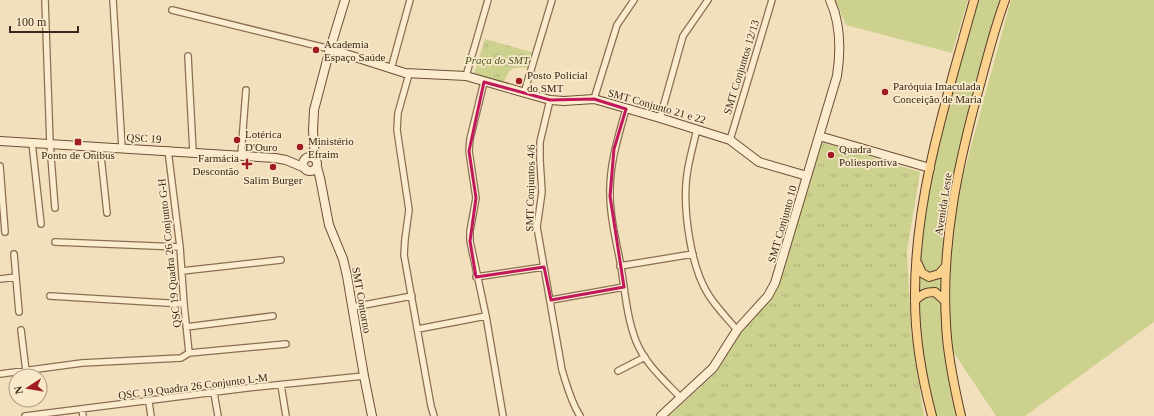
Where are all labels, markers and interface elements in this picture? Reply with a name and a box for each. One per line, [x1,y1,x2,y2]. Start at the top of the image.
scale bar [10,8,78,34]
text: 100 m [16,15,47,29]
street label: SMT Conjuntos 12/13 [721,18,761,116]
place label: Academia Espaço Saúde [324,38,386,63]
marker: Academia Espaço Saúde [311,45,321,55]
park label: Praça do SMT [464,54,530,66]
place label: Posto Policial do SMT [527,69,588,94]
marker: Posto Policial do SMT [514,76,524,86]
place label: Paróquia Imaculada Conceição de Maria [893,80,982,105]
street label: SMT Conjunto 21 e 22 [607,86,707,126]
marker: Paróquia Imaculada Conceição de Maria [880,87,890,97]
place label: Lotérica D'Ouro [245,128,282,153]
street label: QSC 19 [126,131,162,145]
marker: Lotérica D'Ouro [232,135,242,145]
place label: Ministério Efraim [308,135,354,160]
marker: Ponto de Onibus [73,137,83,147]
marker: Ministério Efraim [295,142,305,152]
place label: Quadra Poliesportiva [839,143,897,168]
street label: SMT Conjuntos 4/6 [523,144,537,232]
place label: Ponto de Onibus [41,149,115,161]
marker: Quadra Poliesportiva [826,150,836,160]
place label: Farmácia Descontão [193,152,239,177]
marker: Farmácia Descontão [242,159,252,169]
marker: Salim Burger [268,162,278,172]
street label: Avenida Leste [932,172,954,236]
place label: Salim Burger [244,174,303,186]
street label: QSC 19 Quadra 26 Conjunto G-H [155,178,183,328]
street label: SMT Conjunto 10 [765,183,799,264]
street label: SMT Contorno [350,266,374,334]
north arrow [8,368,48,408]
street label: QSC 19 Quadra 26 Conjunto L-M [118,371,269,401]
text: N [12,385,25,395]

